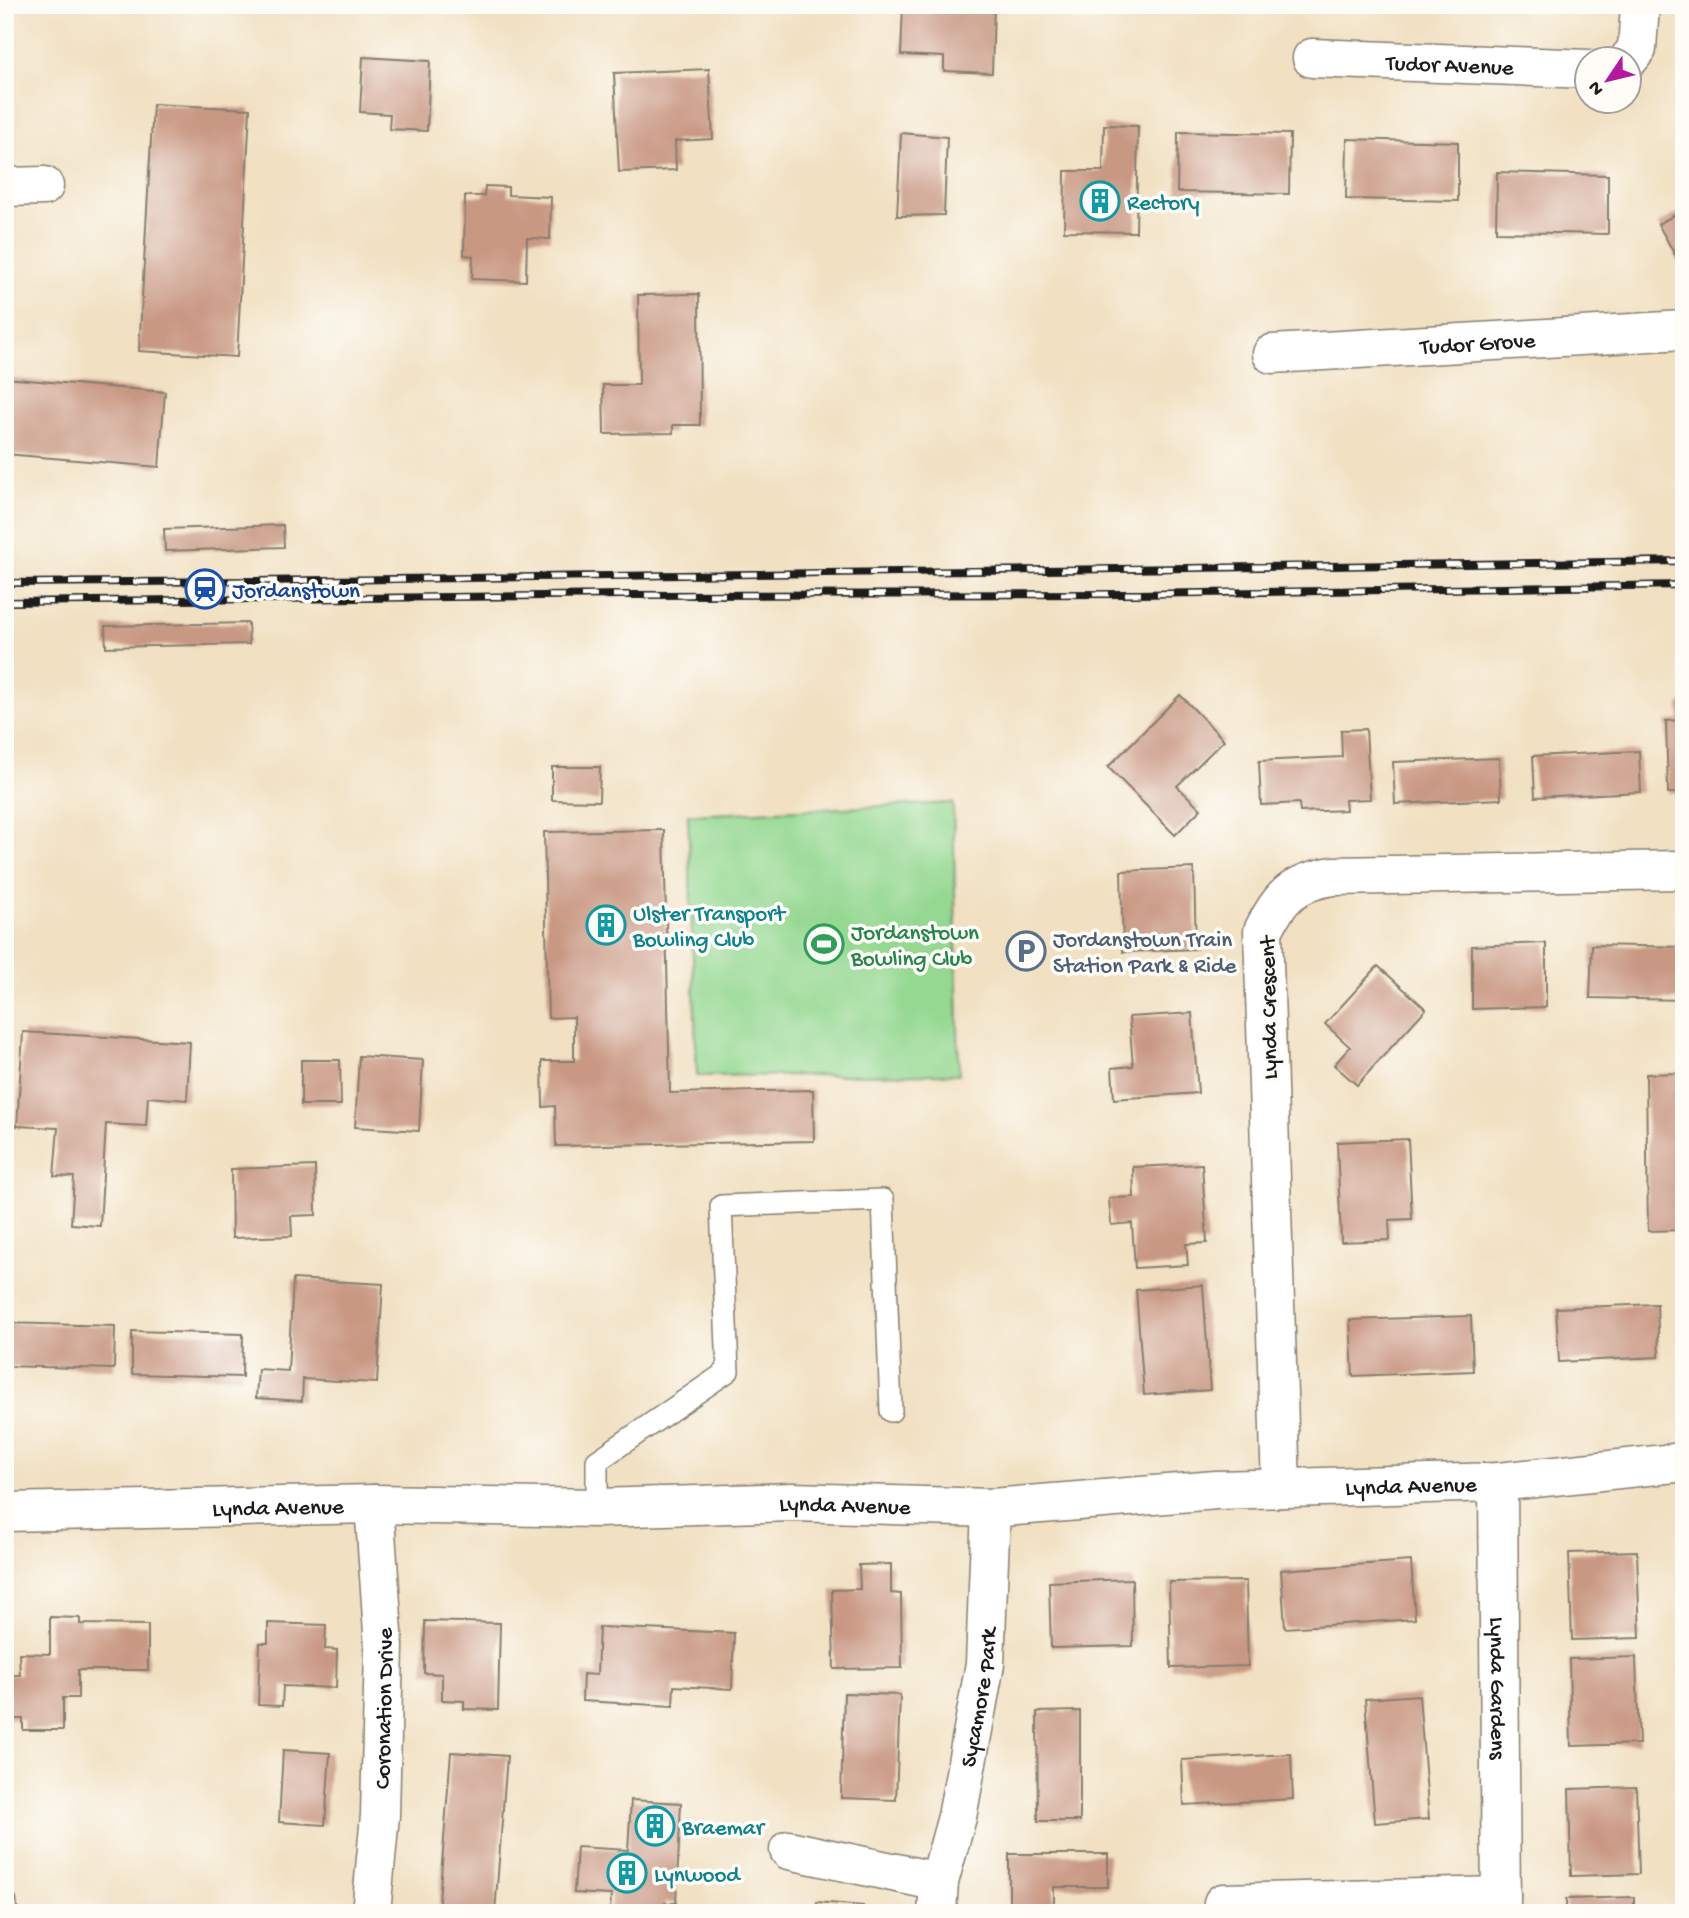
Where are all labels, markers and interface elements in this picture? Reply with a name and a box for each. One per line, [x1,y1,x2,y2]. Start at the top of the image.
north arrow [1574,46,1644,116]
street label: Tudor Avenue [1383,51,1515,83]
text: N [1584,76,1610,99]
building icon: Rectory [1079,180,1121,222]
place label: Rectory [1127,191,1200,218]
street label: Tudor Grove [1417,329,1537,362]
station icon: Jordanstown [184,568,226,610]
place label: Jordanstown [232,579,360,606]
place label: Ulster Transport Bowling Club [632,902,786,955]
building icon: Ulster Transport Bowling Club [585,904,627,946]
place label: Jordanstown Bowling Club [850,921,979,974]
sports icon: Jordanstown Bowling Club [803,923,845,965]
place label: Jordanstown Train Station Park & Ride [1053,928,1237,981]
parking icon: Jordanstown Train Station Park & Ride [1005,930,1047,972]
street label: Lynda Crescent [1256,934,1285,1080]
street label: Lynda Avenue [1345,1473,1478,1503]
street label: Lynda Avenue [779,1492,912,1523]
street label: Lynda Avenue [212,1495,345,1525]
street label: Lynda Gardens [1482,1617,1510,1760]
street label: Sycamore Park [956,1625,1003,1770]
street label: Coronation Drive [371,1626,401,1789]
building icon: Braemar [634,1805,676,1847]
place label: Braemar [681,1816,766,1843]
building icon: Lynwood [606,1852,648,1894]
place label: Lynwood [654,1863,741,1890]

